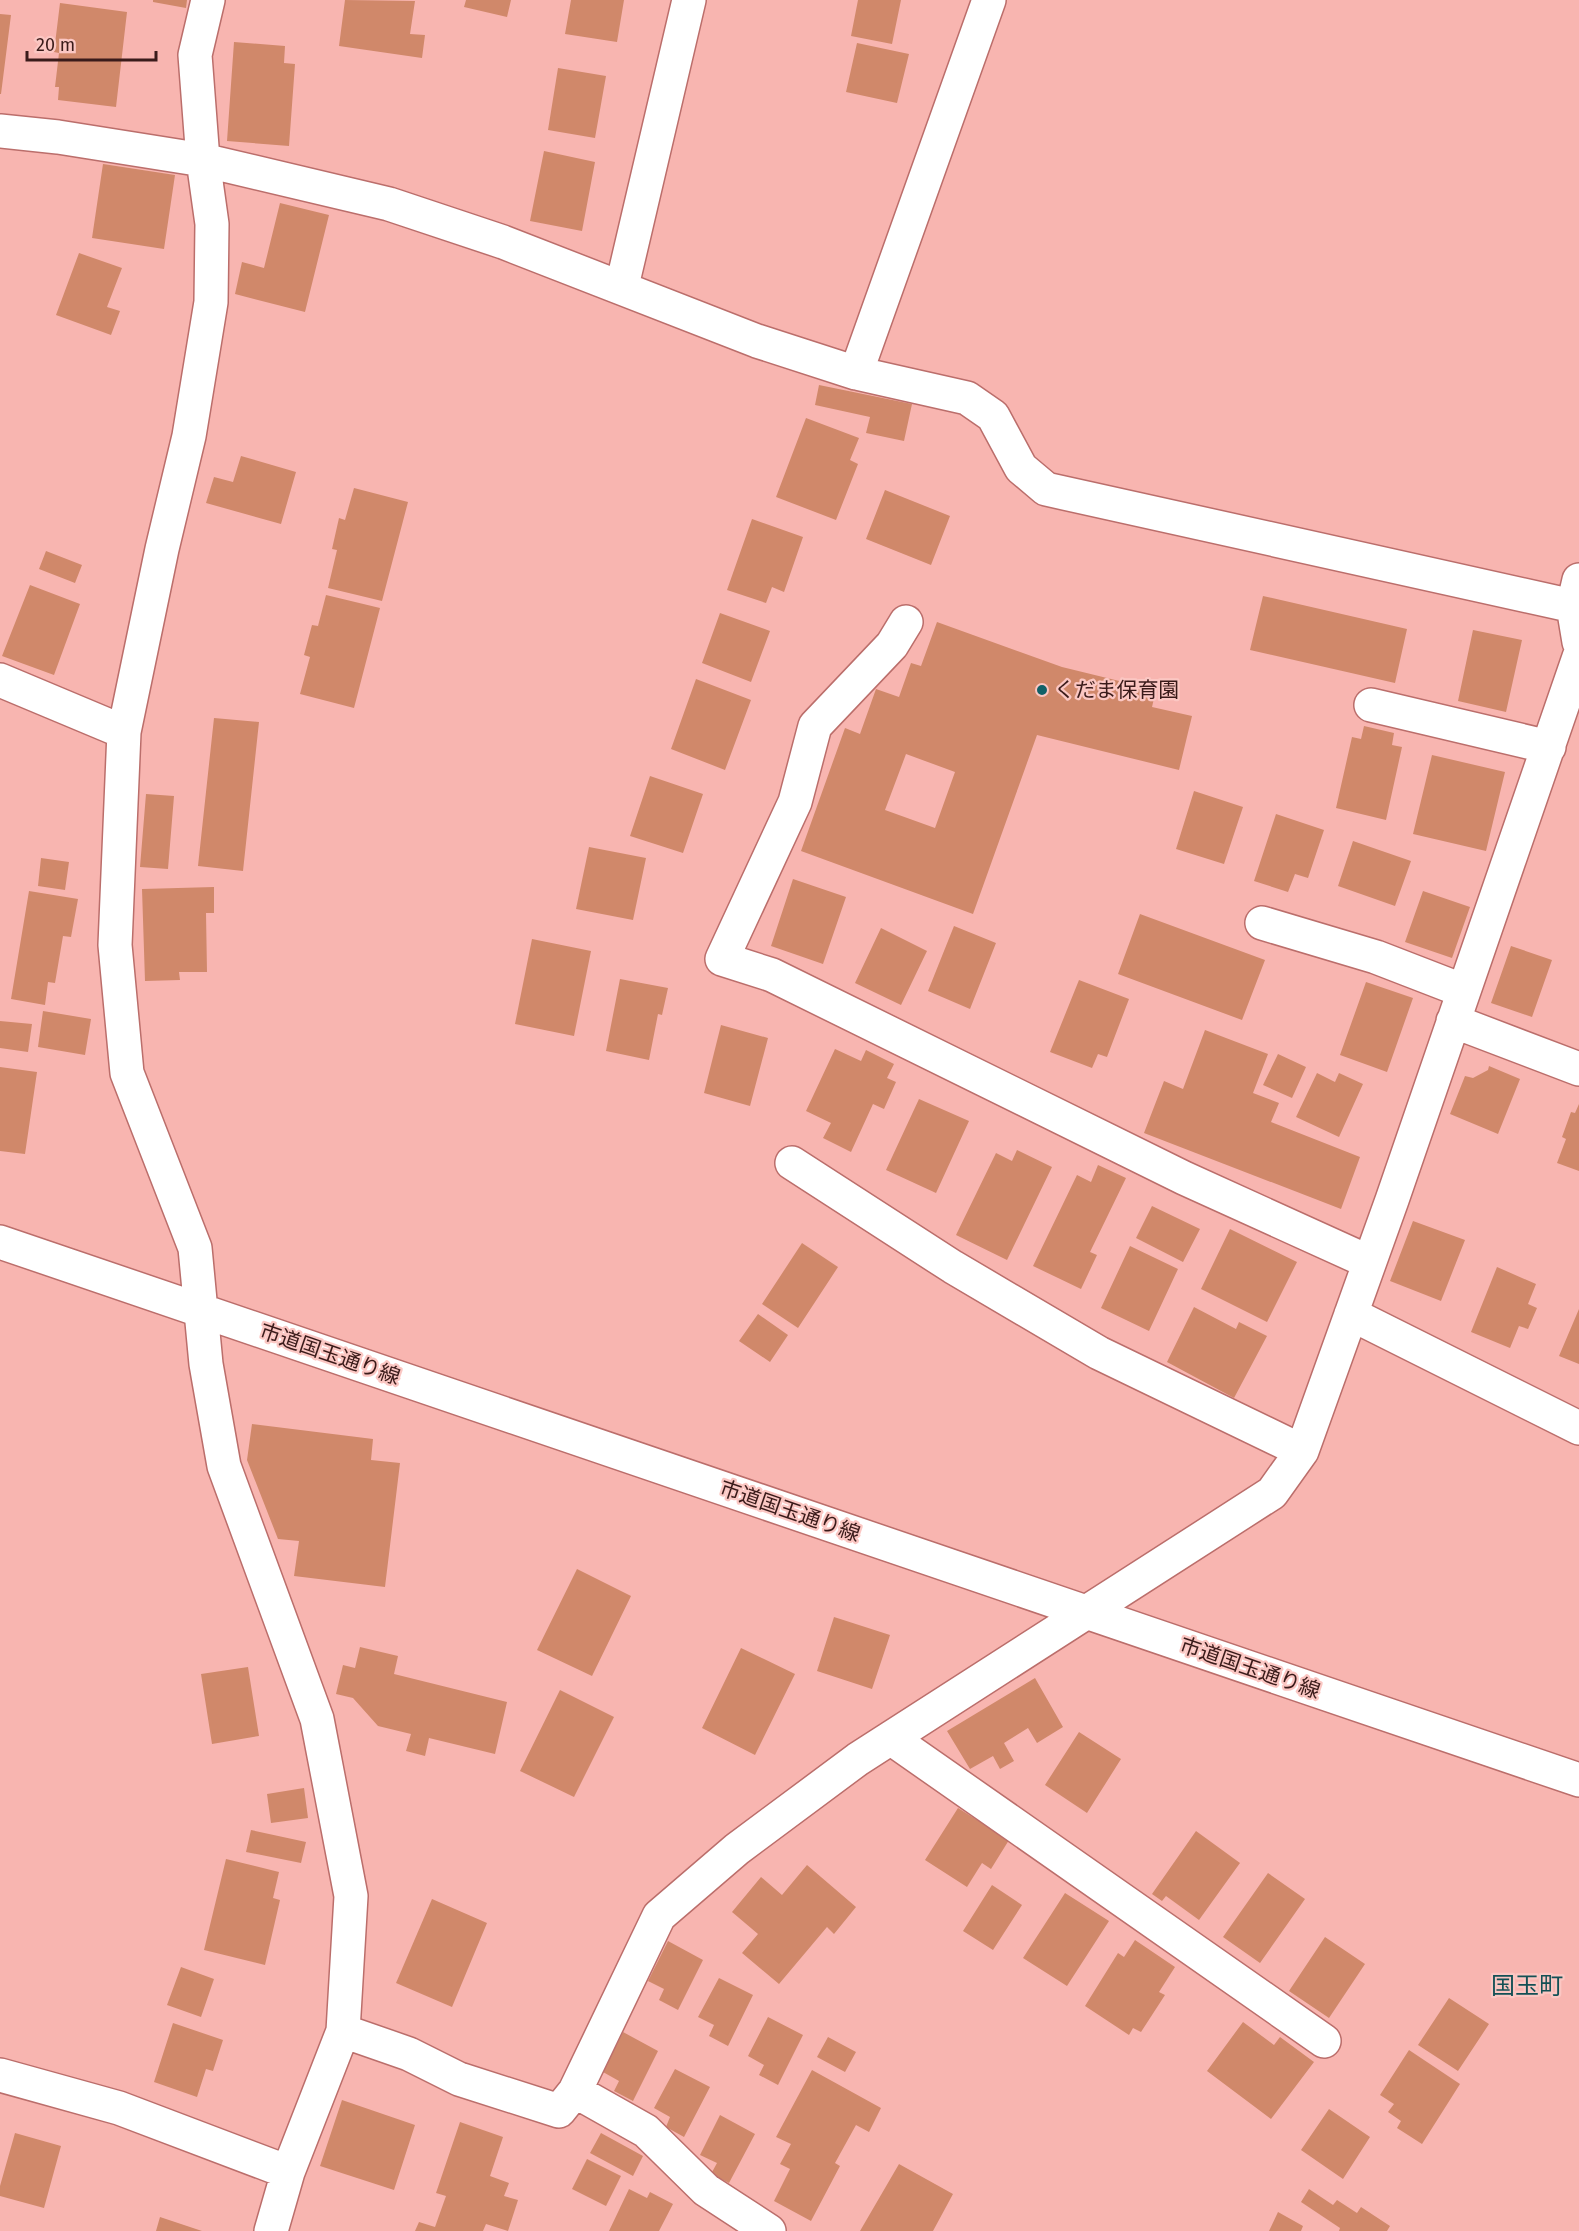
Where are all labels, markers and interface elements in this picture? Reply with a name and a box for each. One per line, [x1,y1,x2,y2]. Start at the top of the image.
scale bar [27,24,156,62]
text: 20 m [36,34,75,56]
place label: くだま保育園 [1054,677,1180,703]
marker: くだま保育園 [1035,683,1049,697]
street label: 市道国玉通り線 [256,1318,404,1390]
street label: 市道国玉通り線 [716,1475,864,1547]
street label: 市道国玉通り線 [1176,1632,1324,1704]
district label: 国玉町 [1491,1972,1563,2000]

